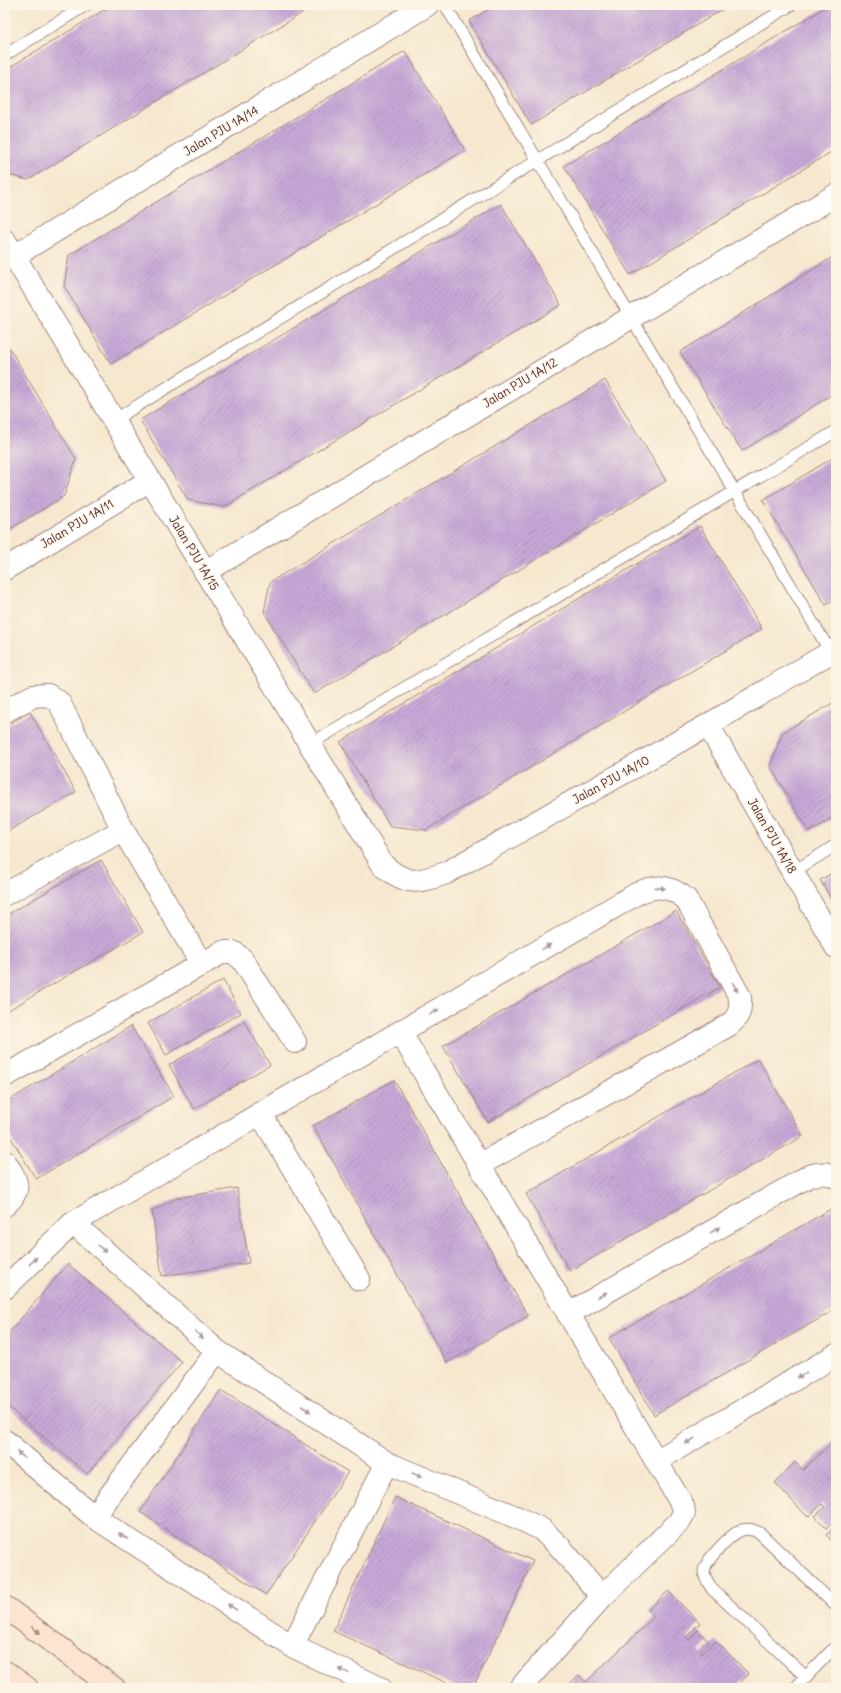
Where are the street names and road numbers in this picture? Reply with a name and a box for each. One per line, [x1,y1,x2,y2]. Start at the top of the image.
street label: Jalan PJU 1A/14 [181,102,261,159]
street label: Jalan PJU 1A/12 [480,354,560,411]
street label: Jalan PJU 1A/11 [37,496,116,551]
street label: Jalan PJU 1A/15 [166,513,223,593]
street label: Jalan PJU 1A/10 [570,752,652,807]
street label: Jalan PJU 1A/18 [745,795,800,876]

